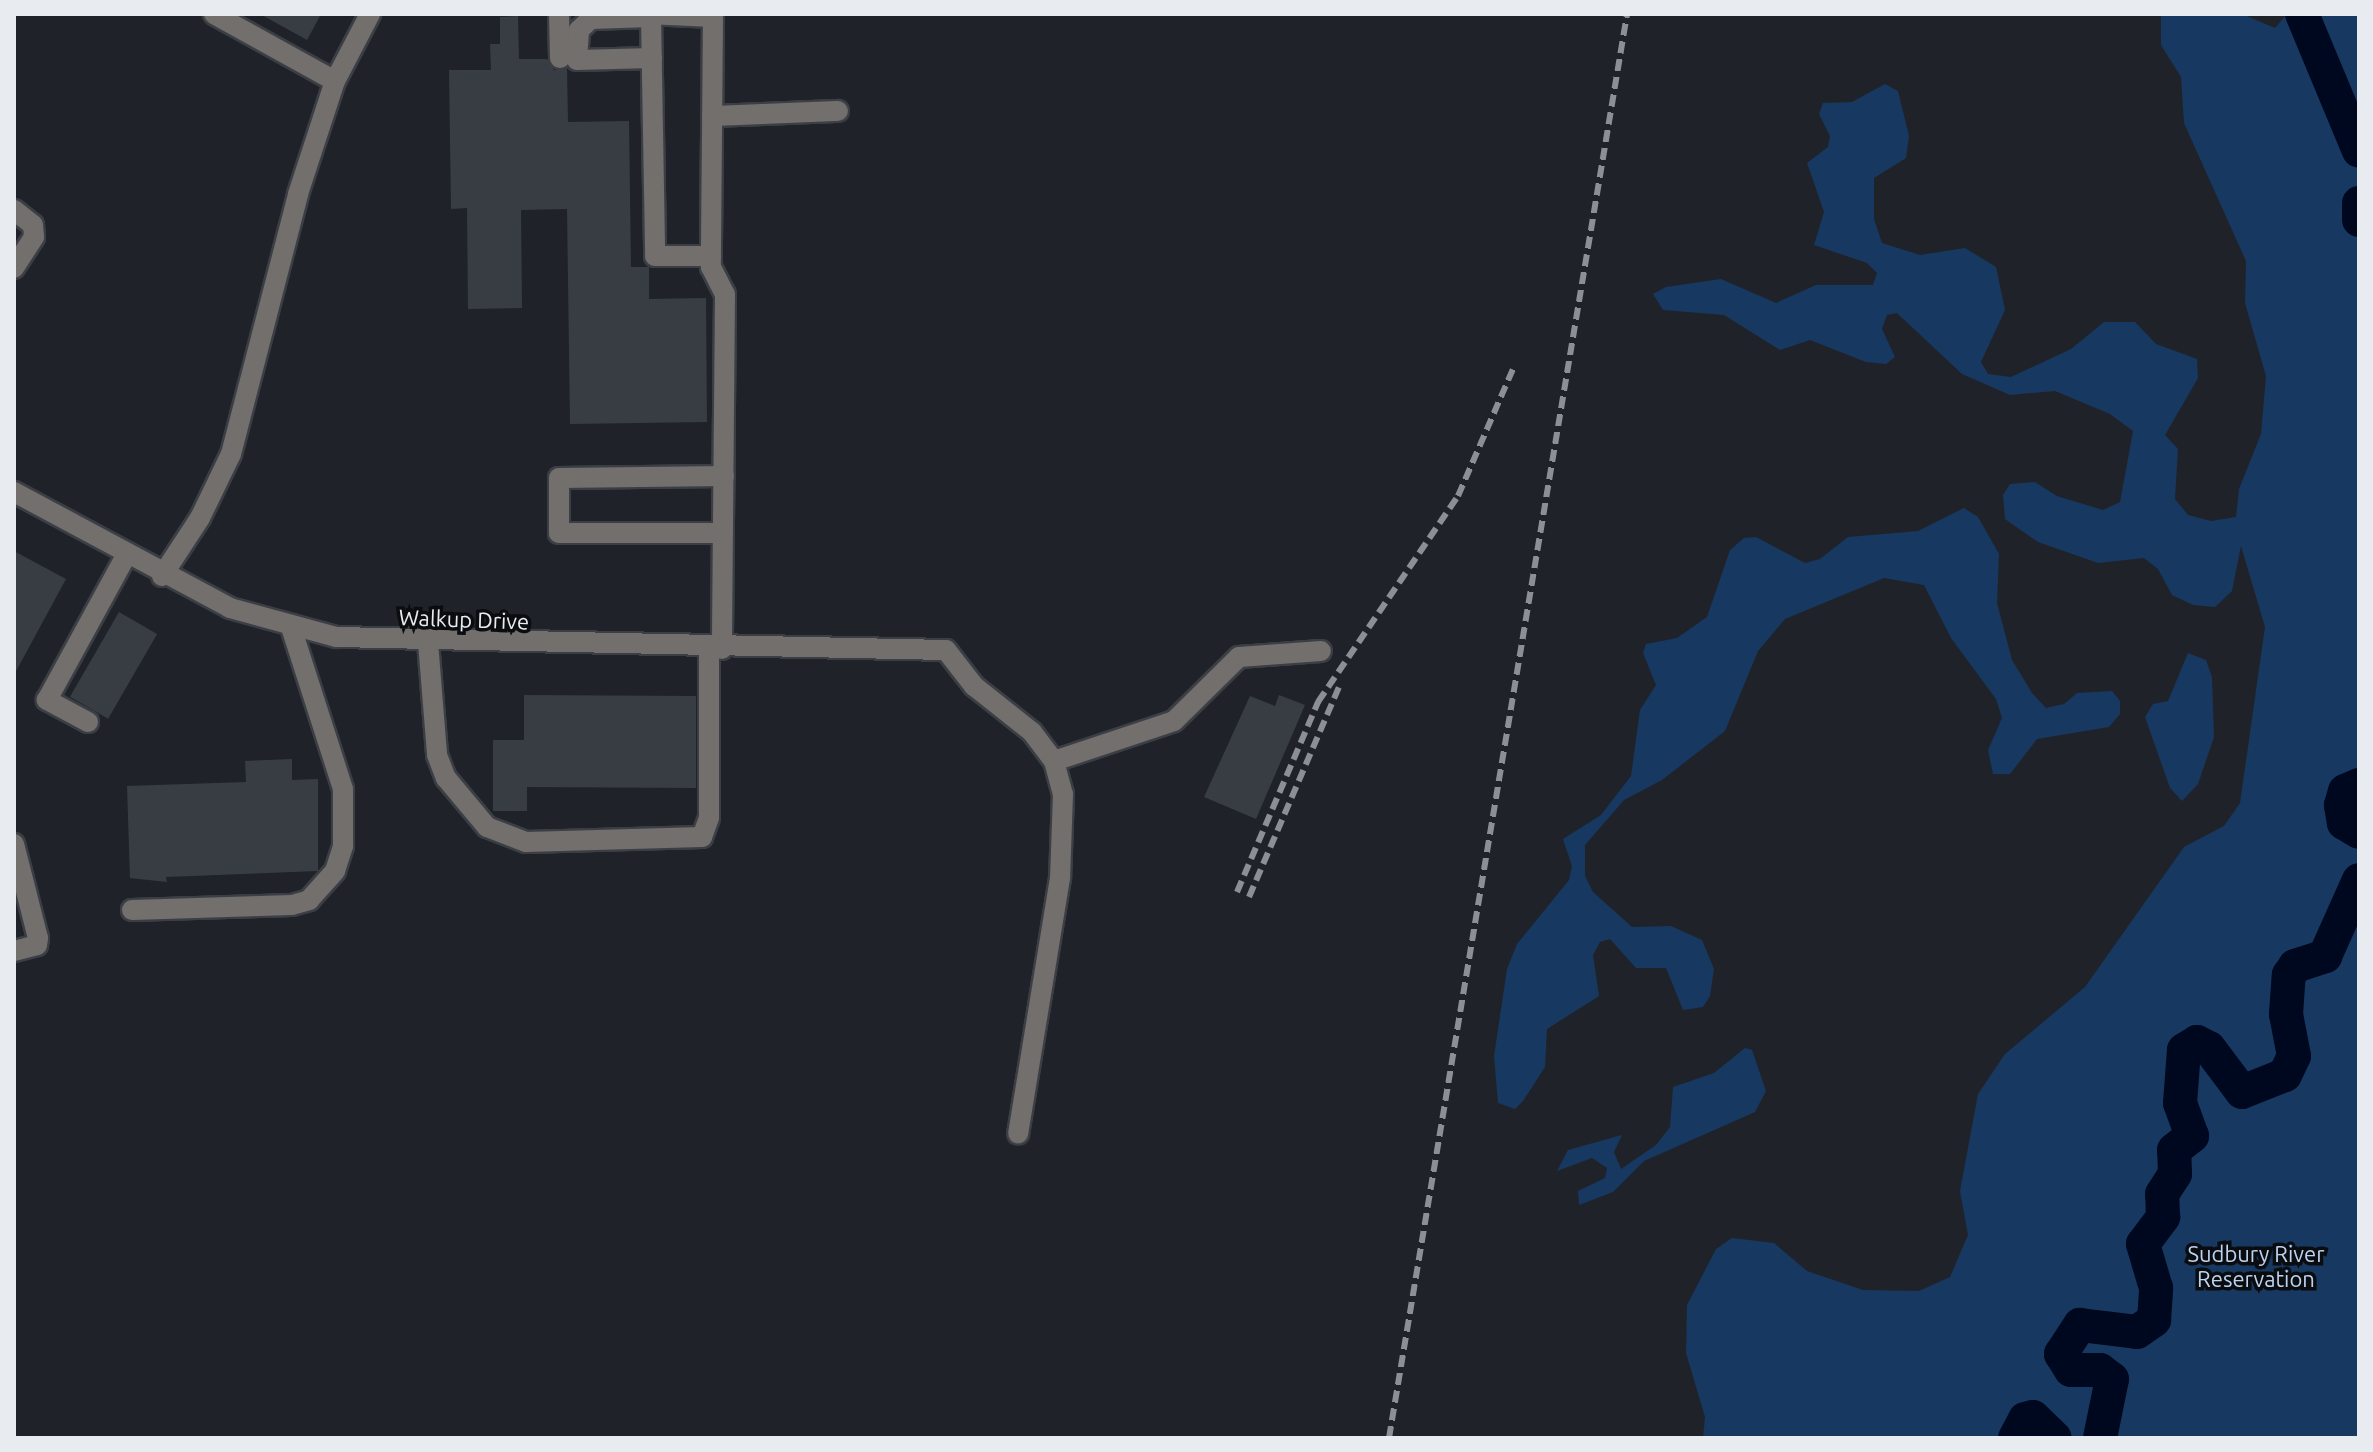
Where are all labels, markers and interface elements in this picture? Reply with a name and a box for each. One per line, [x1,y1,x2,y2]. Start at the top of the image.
street label: Walkup Drive [398,604,530,634]
park label: Sudbury River Reservation [2187,1240,2325,1292]

